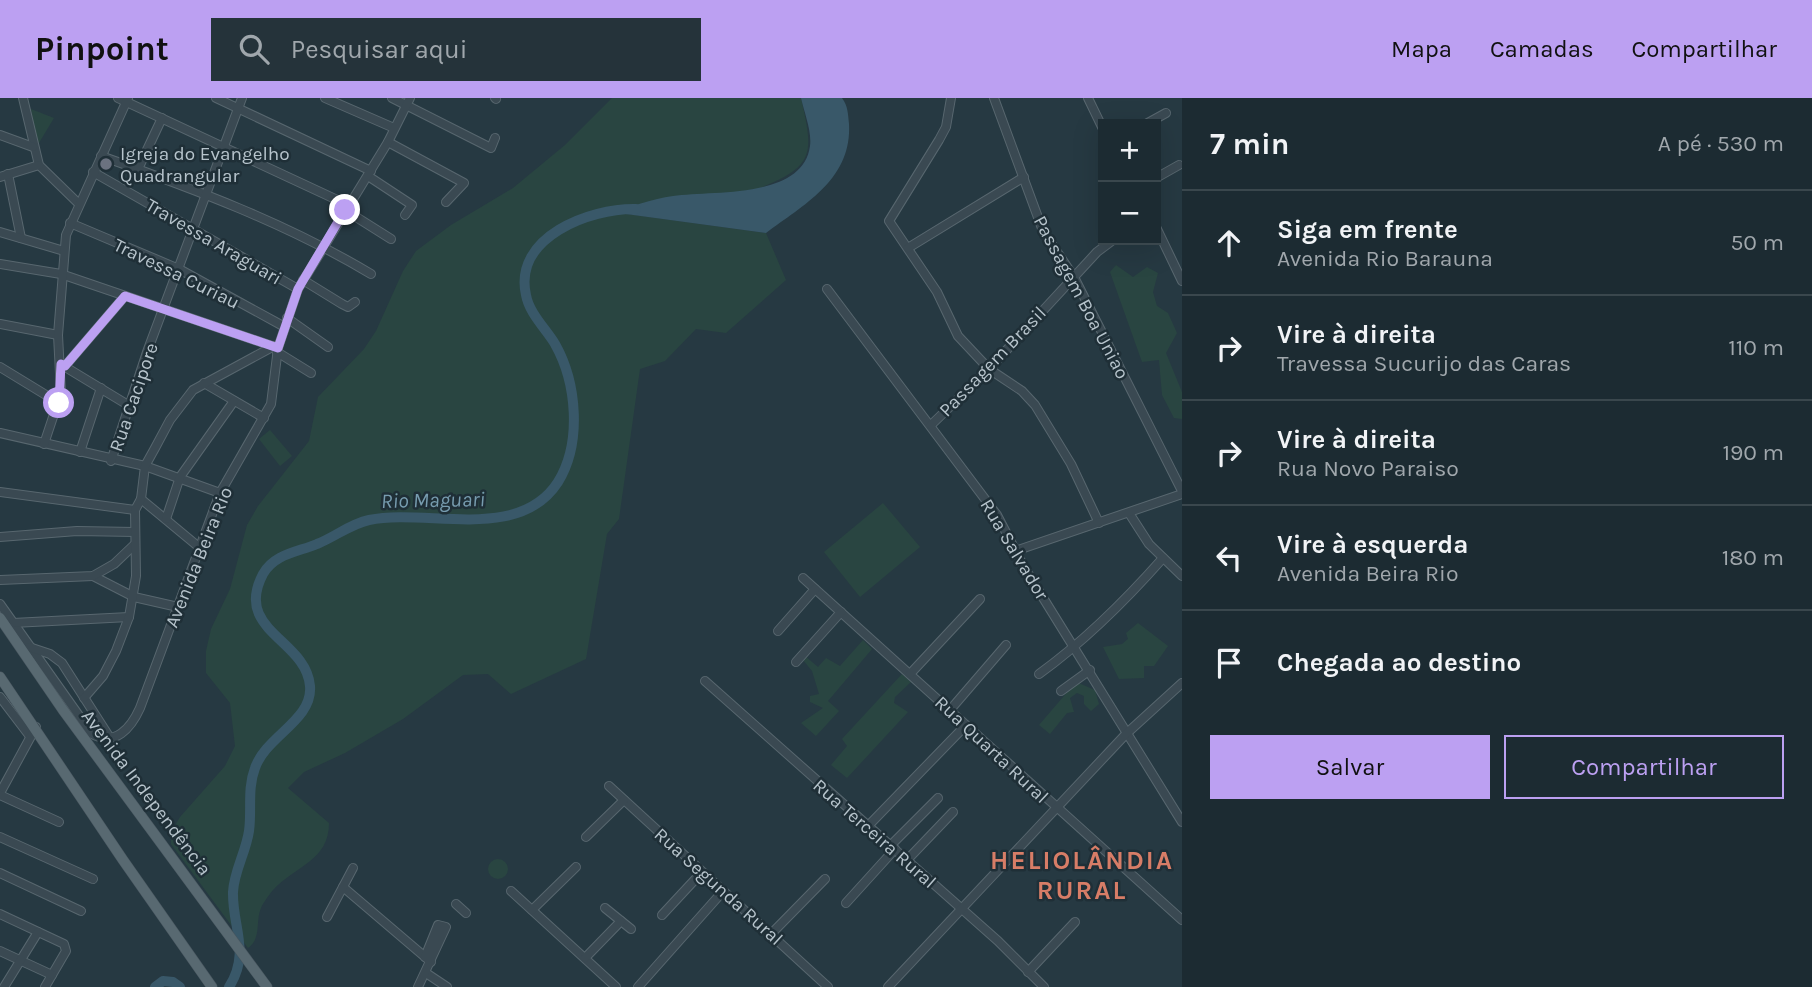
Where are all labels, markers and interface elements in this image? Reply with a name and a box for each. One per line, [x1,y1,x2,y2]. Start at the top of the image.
search box [211,18,701,81]
text: Pinpoint [35,30,169,68]
icon: search [235,30,273,68]
text: Pesquisar aqui [291,34,467,65]
text: Mapa [1391,35,1452,63]
text: Camadas [1490,35,1594,63]
text: Compartilhar [1632,35,1777,63]
map controls [1098,119,1161,245]
button: + [1098,119,1161,182]
text: 7 min [1210,126,1290,162]
text: A pé · 530 m [1658,130,1784,157]
place label: Igreja do Evangelho Quadrangular [120,143,290,187]
marker: Igreja do Evangelho Quadrangular [98,156,114,172]
button: − [1098,182,1161,245]
street label: Travessa Araguari [142,194,285,290]
route end [329,194,360,225]
street label: Passagem Boa Uniao [1029,212,1133,383]
text: Siga em frente [1277,214,1458,245]
icon: ahead [1210,224,1248,262]
text: 50 m [1730,229,1784,256]
street label: Travessa Curiau [110,234,243,314]
text: Avenida Rio Barauna [1277,245,1493,272]
street label: Passagem Brasil [935,302,1051,421]
text: Vire à direita [1277,319,1436,350]
icon: right [1210,329,1248,367]
text: 110 m [1728,334,1784,361]
street label: Rua Cacipore [105,340,163,455]
text: Travessa Sucurijo das Caras [1277,350,1571,377]
route start [43,387,74,418]
text: Vire à direita [1277,424,1436,455]
icon: right [1210,434,1248,472]
text: 190 m [1722,439,1784,466]
text: Rua Novo Paraiso [1277,455,1459,482]
street label: Avenida Beira Rio [161,484,237,631]
water label: Rio Maguari [381,487,486,513]
street label: Rua Salvador [975,495,1053,604]
text: Vire à esquerda [1277,529,1468,560]
icon: left [1210,539,1248,577]
text: 180 m [1722,544,1784,571]
text: Avenida Beira Rio [1277,560,1458,587]
icon: arrive [1210,644,1248,682]
text: Chegada ao destino [1277,647,1521,678]
street label: Rua Quarta Rural [930,691,1053,808]
street label: Avenida Independência [77,705,216,880]
button: Salvar [1210,735,1490,799]
button: Compartilhar [1504,735,1784,799]
street label: Rua Terceira Rural [808,774,940,893]
street label: Rua Segunda Rural [650,823,787,950]
district label: HELIOLÂNDIA RURAL [990,845,1174,906]

